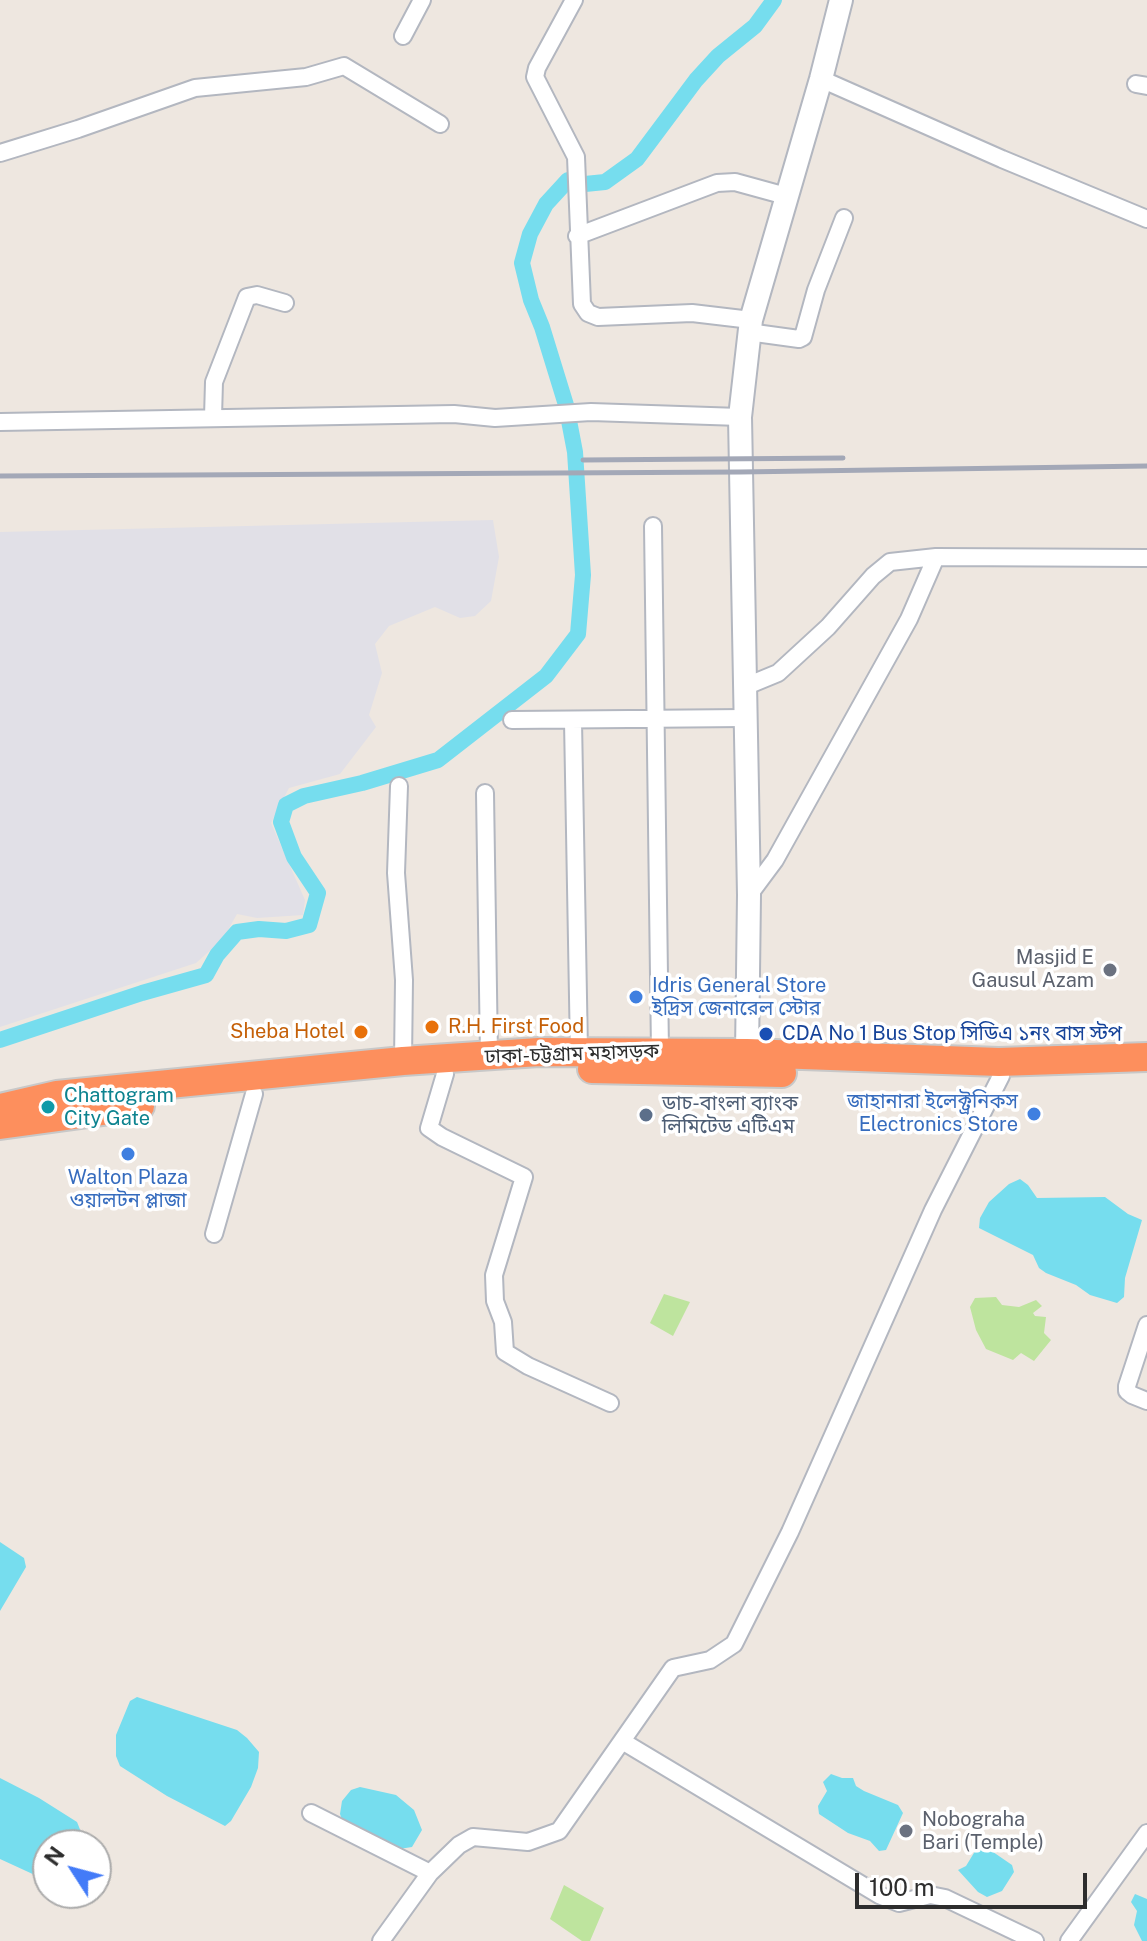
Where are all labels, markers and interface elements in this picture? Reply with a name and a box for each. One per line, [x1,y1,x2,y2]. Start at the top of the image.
place label: Masjid E Gausul Azam [972,946,1094,993]
marker: Masjid E Gausul Azam [1101,961,1119,979]
place label: Idris General Store ইদ্রিস জেনারেল স্টোর [652,974,826,1021]
marker: Idris General Store ইদ্রিস জেনারেল স্টোর [627,988,645,1006]
place label: R.H. First Food [448,1015,584,1039]
marker: R.H. First Food [423,1018,441,1036]
place label: Sheba Hotel [230,1020,345,1044]
place label: CDA No 1 Bus Stop সিডিএ ১নং বাস স্টপ [782,1022,1122,1046]
marker: Sheba Hotel [352,1023,370,1041]
marker: CDA No 1 Bus Stop সিডিএ ১নং বাস স্টপ [757,1025,775,1043]
street label: ঢাকা-চট্টগ্রাম মহাসড়ক [484,1039,660,1069]
place label: Chattogram City Gate [64,1084,174,1131]
place label: জাহানারা ইলেক্ট্রনিকস Electronics Store [847,1090,1018,1137]
place label: ডাচ-বাংলা ব্যাংক লিমিটেড এটিএম [662,1092,798,1139]
marker: Chattogram City Gate [39,1098,57,1116]
marker: জাহানারা ইলেক্ট্রনিকস Electronics Store [1025,1105,1043,1123]
marker: ডাচ-বাংলা ব্যাংক লিমিটেড এটিএম [637,1106,655,1124]
marker: Walton Plaza ওয়ালটন প্লাজা [119,1145,137,1163]
place label: Walton Plaza ওয়ালটন প্লাজা [68,1166,188,1213]
place label: Nobograha Bari (Temple) [922,1808,1044,1855]
marker: Nobograha Bari (Temple) [897,1822,915,1840]
north arrow [32,1829,112,1909]
text: N [39,1841,70,1871]
scale bar [859,1857,1091,1907]
text: 100 m [869,1873,935,1901]

